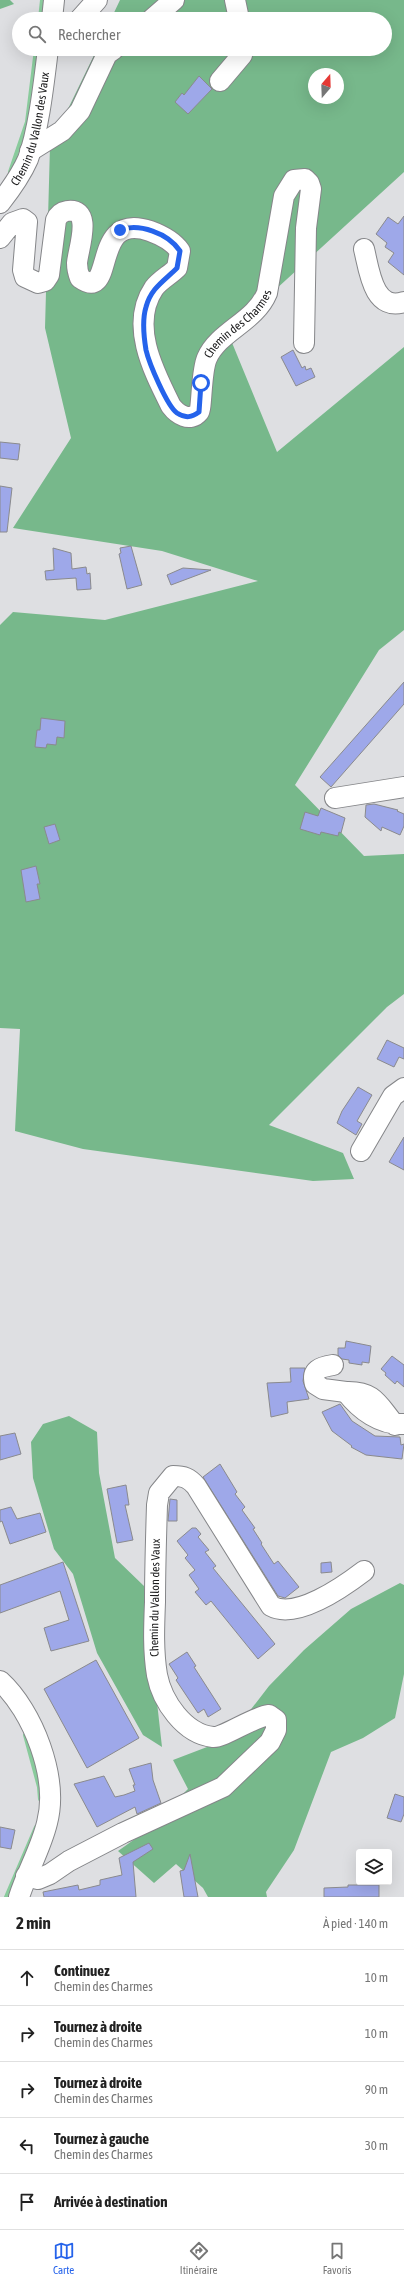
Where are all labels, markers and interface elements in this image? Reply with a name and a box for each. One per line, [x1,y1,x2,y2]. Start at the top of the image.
search box [12,12,392,56]
icon: search [26,23,48,45]
text: Rechercher [58,26,120,43]
north arrow [308,68,344,104]
street label: Chemin du Vallon des Vaux [8,71,52,188]
route end [111,221,129,239]
street label: Chemin des Charmes [201,289,274,361]
route start [192,374,210,392]
street label: Chemin du Vallon des Vaux [147,1538,163,1657]
map controls [356,1849,392,1885]
button: layers [356,1849,392,1885]
text: 2 min [16,1913,51,1933]
text: À pied · 140 m [323,1916,388,1931]
text: Continuez [54,1962,110,1979]
icon: ahead [16,1967,38,1989]
text: 10 m [365,1970,388,1985]
text: Chemin des Charmes [54,1979,153,1994]
text: Tournez à droite [54,2018,142,2035]
icon: right [16,2023,38,2045]
text: 10 m [365,2026,388,2041]
text: Chemin des Charmes [54,2035,153,2050]
text: Tournez à droite [54,2074,142,2091]
icon: right [16,2079,38,2101]
text: 90 m [365,2082,388,2097]
text: Chemin des Charmes [54,2091,153,2106]
text: Tournez à gauche [54,2130,149,2147]
icon: left [16,2135,38,2157]
text: 30 m [365,2138,388,2153]
text: Chemin des Charmes [54,2147,153,2162]
icon: arrive [16,2191,38,2213]
text: Arrivée à destination [54,2193,168,2210]
tab: Carte [53,2240,75,2276]
tab: Itinéraire [180,2240,218,2276]
tab: Favoris [323,2240,351,2276]

